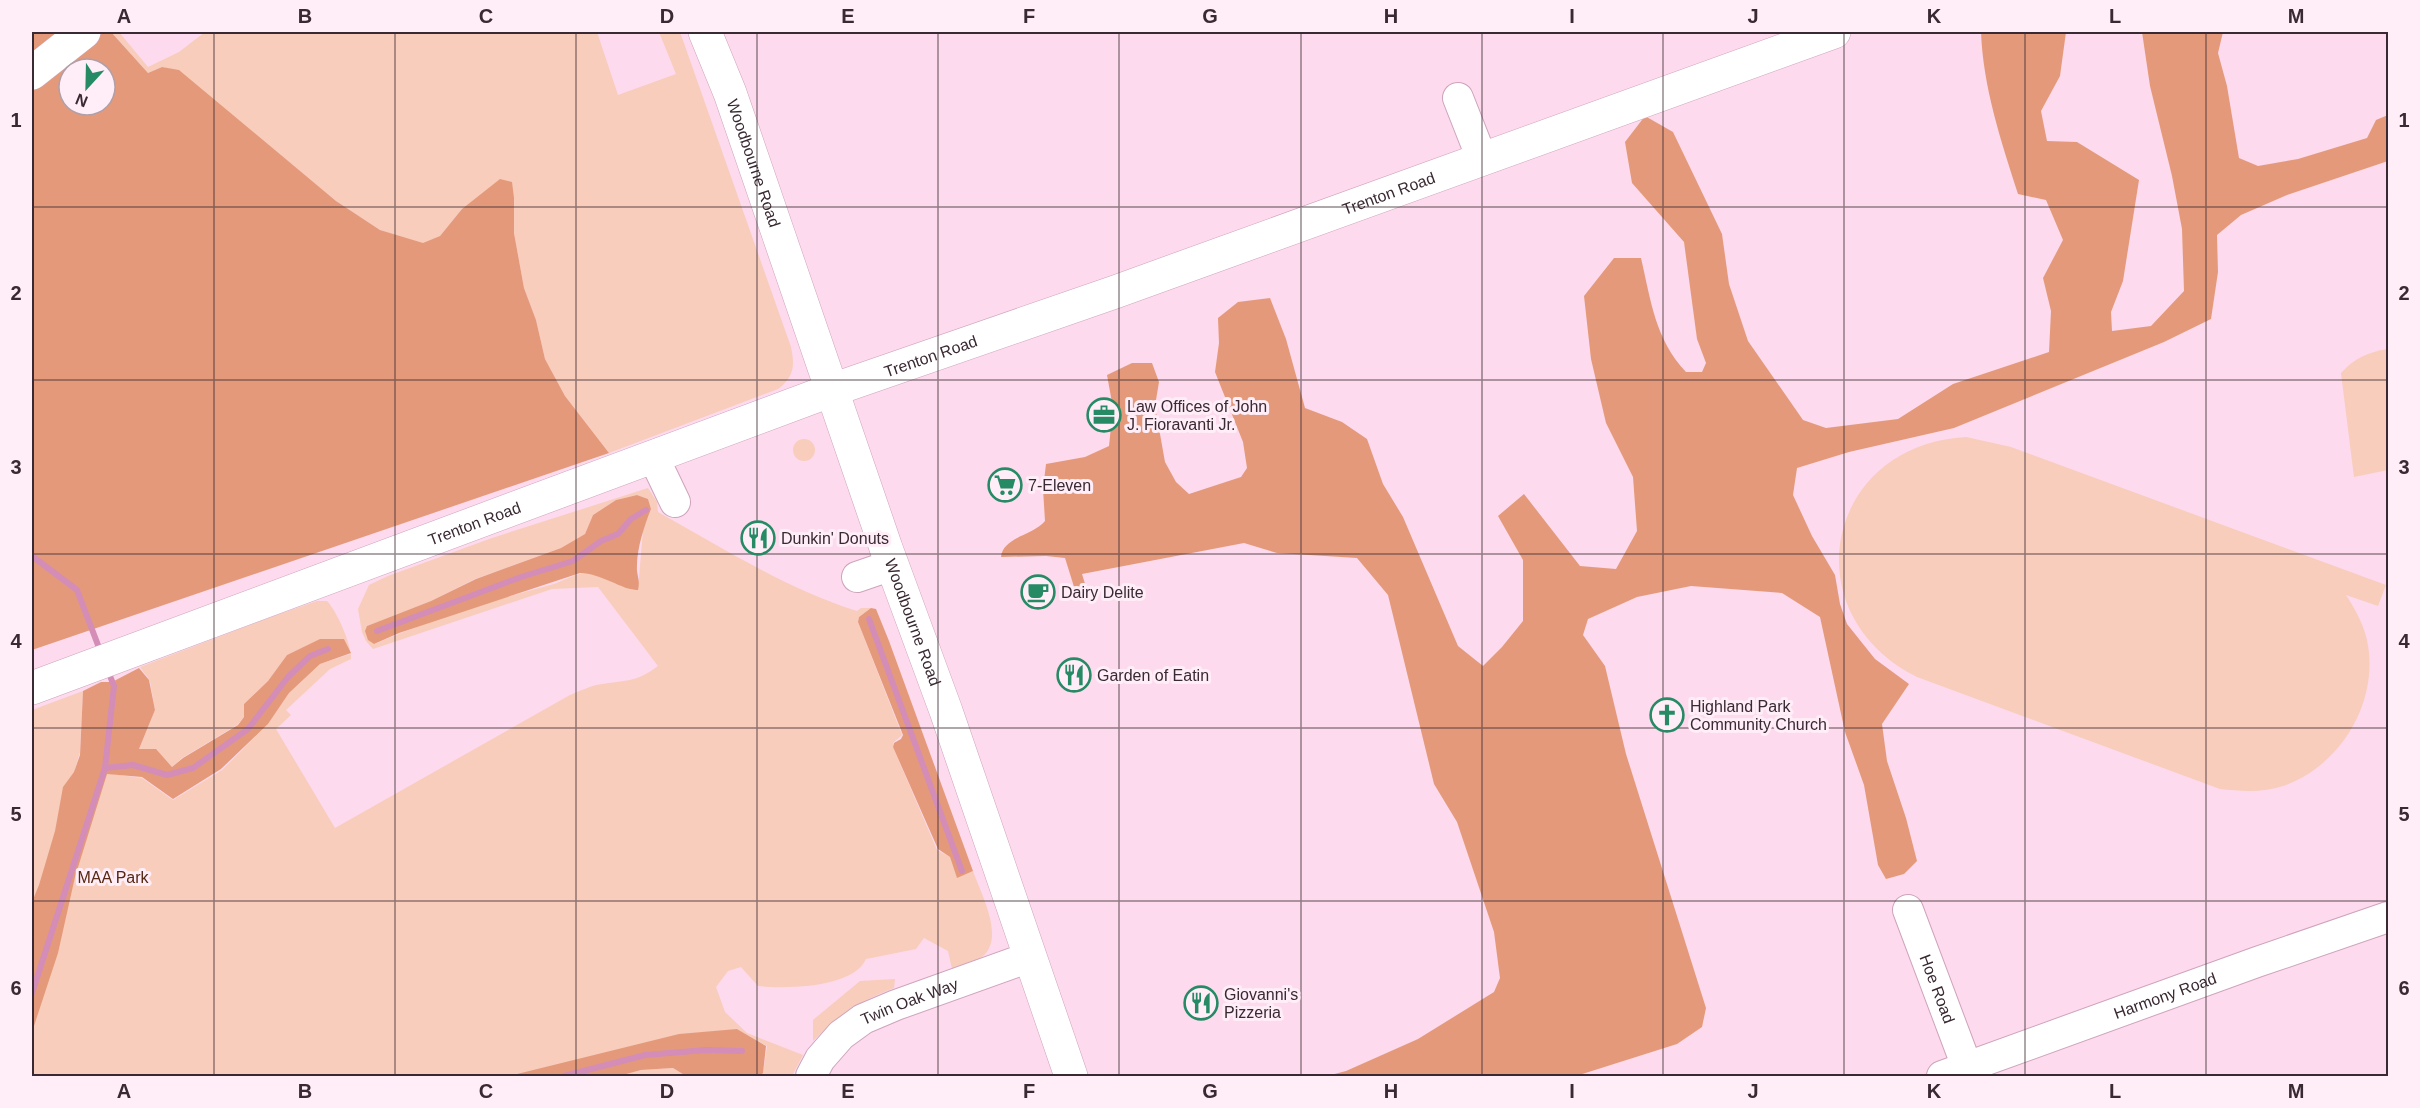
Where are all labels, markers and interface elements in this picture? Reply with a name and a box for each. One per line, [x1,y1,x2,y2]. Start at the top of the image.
text: A [117,5,131,27]
text: B [298,5,312,27]
text: C [479,5,493,27]
text: D [660,5,674,27]
text: E [841,5,855,27]
text: F [1023,5,1035,27]
text: G [1202,5,1218,27]
text: H [1384,5,1398,27]
text: I [1569,5,1575,27]
text: J [1747,5,1759,27]
text: K [1927,5,1942,27]
text: L [2109,5,2121,27]
text: M [2288,5,2304,27]
north arrow [57,57,117,117]
text: N [73,90,90,110]
street label: Woodbourne Road [724,97,783,229]
text: 1 [10,109,22,131]
text: 1 [2398,109,2410,131]
street label: Trenton Road [1340,169,1437,218]
text: 2 [10,282,22,304]
text: 2 [2398,282,2410,304]
street label: Trenton Road [882,332,979,380]
office icon: Law Offices of John J. Fioravanti Jr. [1086,397,1122,433]
place label: Law Offices of John J. Fioravanti Jr. [1127,398,1267,433]
text: 3 [10,456,22,478]
text: 3 [2398,456,2410,478]
supermarket icon: 7-Eleven [987,467,1023,503]
place label: 7-Eleven [1028,477,1091,494]
street label: Trenton Road [426,499,523,549]
restaurant icon: Dunkin' Donuts [740,520,776,556]
place label: Dunkin' Donuts [781,530,889,547]
street label: Woodbourne Road [882,557,944,688]
cafe icon: Dairy Delite [1020,574,1056,610]
place label: Dairy Delite [1061,584,1144,601]
text: 4 [10,630,22,652]
text: 4 [2398,630,2410,652]
restaurant icon: Garden of Eatin [1056,657,1092,693]
place label: Garden of Eatin [1097,667,1209,684]
church icon: Highland Park Community Church [1649,697,1685,733]
place label: Highland Park Community Church [1690,698,1827,733]
text: 5 [10,803,22,825]
text: 5 [2398,803,2410,825]
park label: MAA Park [77,869,150,886]
street label: Hoe Road [1916,952,1958,1026]
street label: Harmony Road [2112,970,2219,1022]
street label: Twin Oak Way [858,976,960,1028]
text: 6 [10,977,22,999]
text: 6 [2398,977,2410,999]
restaurant icon: Giovanni's Pizzeria [1183,985,1219,1021]
place label: Giovanni's Pizzeria [1224,986,1298,1021]
text: A [117,1080,131,1102]
text: B [298,1080,312,1102]
text: C [479,1080,493,1102]
text: D [660,1080,674,1102]
text: E [841,1080,855,1102]
text: F [1023,1080,1035,1102]
text: G [1202,1080,1218,1102]
text: H [1384,1080,1398,1102]
text: I [1569,1080,1575,1102]
text: J [1747,1080,1759,1102]
text: K [1927,1080,1942,1102]
text: L [2109,1080,2121,1102]
text: M [2288,1080,2304,1102]

